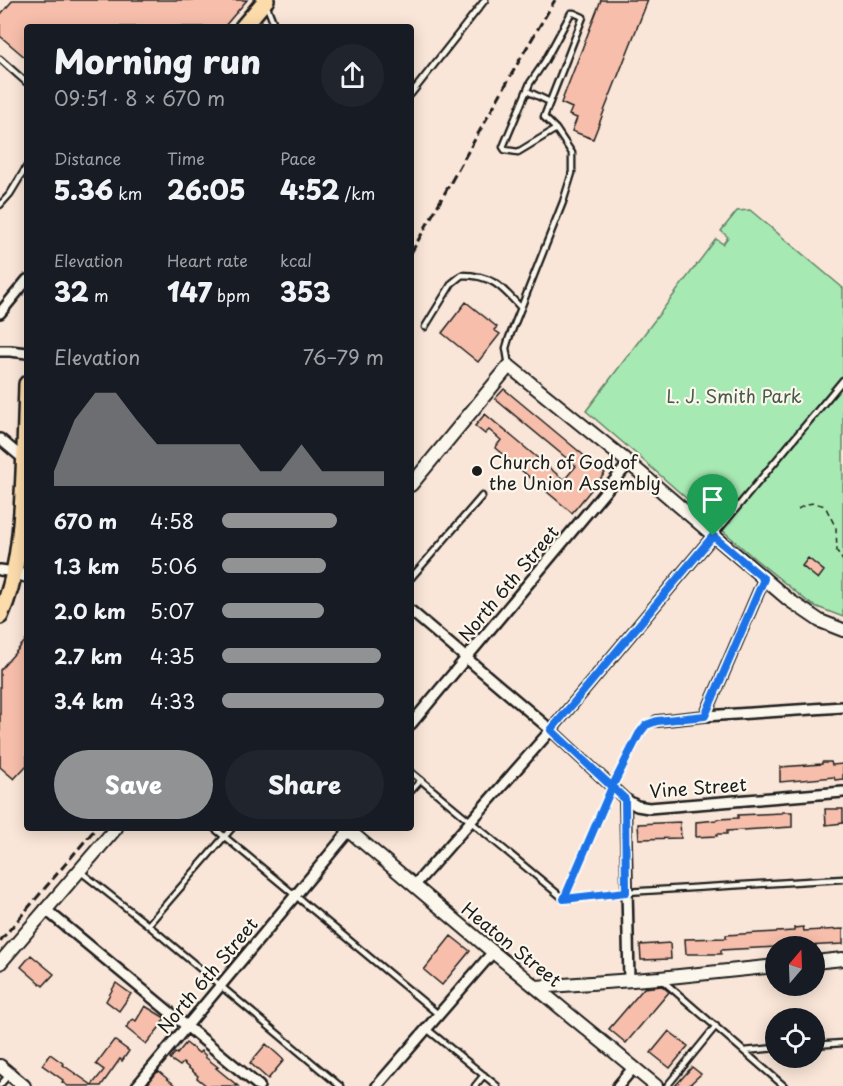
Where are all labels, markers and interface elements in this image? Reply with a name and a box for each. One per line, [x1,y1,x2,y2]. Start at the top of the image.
text: Morning run [54,35,261,85]
button: share [321,44,384,107]
text: 09:51 · 8 × 670 m [54,83,225,113]
text: Distance [54,146,121,170]
text: Time [167,146,205,170]
text: Pace [280,146,316,170]
text: 5.36 [54,170,113,209]
text: 26:05 [167,170,245,209]
text: 4:52 [280,170,339,209]
text: km [113,181,142,205]
text: /km [339,181,375,205]
text: Elevation [54,248,123,272]
text: Heart rate [167,248,248,272]
text: kcal [280,248,312,272]
text: 32 [54,272,89,311]
text: 147 [167,272,212,311]
text: 353 [280,272,331,311]
text: m [89,283,109,307]
text: bpm [212,283,250,307]
text: Elevation [54,342,140,372]
text: 76–79 m [303,342,384,372]
park label: L. J. Smith Park [666,382,802,409]
place label: Church of God of the Union Assembly [489,448,661,496]
marker: Church of God of the Union Assembly [470,464,484,478]
pin [687,474,738,536]
icon: arrive [696,483,729,516]
text: 670 m [54,506,117,536]
text: 4:58 [150,506,194,536]
street label: North 6th Street [451,519,565,647]
text: 1.3 km [54,551,120,581]
text: 5:06 [150,551,197,581]
text: 2.0 km [54,596,126,626]
text: 5:07 [150,596,194,626]
text: 2.7 km [54,641,122,671]
text: 4:35 [150,641,195,671]
text: 3.4 km [54,686,124,716]
text: 4:33 [150,686,195,716]
button: Save [54,750,213,819]
button: Share [225,750,384,819]
street label: Vine Street [649,770,747,804]
street label: Heaton Street [456,895,568,993]
street label: North 6th Street [150,911,264,1039]
north arrow [765,936,825,996]
map controls [765,936,825,1068]
button: locate [765,1008,825,1068]

